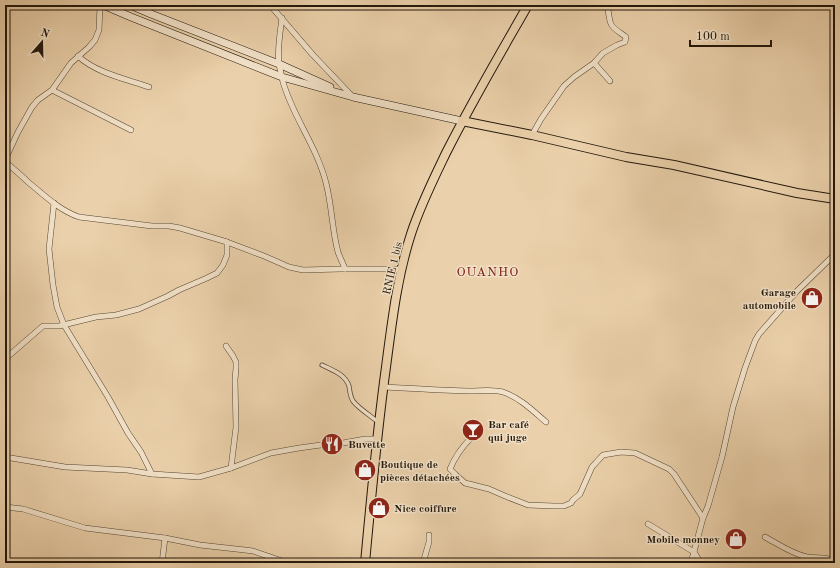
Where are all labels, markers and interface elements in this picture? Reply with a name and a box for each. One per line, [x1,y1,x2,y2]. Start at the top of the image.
north arrow [22,22,62,62]
scale bar [690,22,771,48]
text: N [39,27,51,41]
text: 100 m [696,31,730,43]
street label: RNIE 1 bis [382,240,405,296]
district label: OUANHO [457,266,519,279]
shop icon: Garage automobile [799,285,825,311]
place label: Garage automobile [743,288,796,312]
bar icon: Bar café qui juge [460,417,486,443]
place label: Bar café qui juge [488,420,529,444]
restaurant icon: Buvette [319,431,345,457]
place label: Buvette [348,440,385,451]
shop icon: Boutique de pièces détachées [352,457,378,483]
place label: Boutique de pièces détachées [380,460,460,484]
shop icon: Nice coiffure [366,495,392,521]
place label: Nice coiffure [394,504,457,515]
shop icon: Mobile monney [723,526,749,552]
place label: Mobile monney [646,535,720,546]

